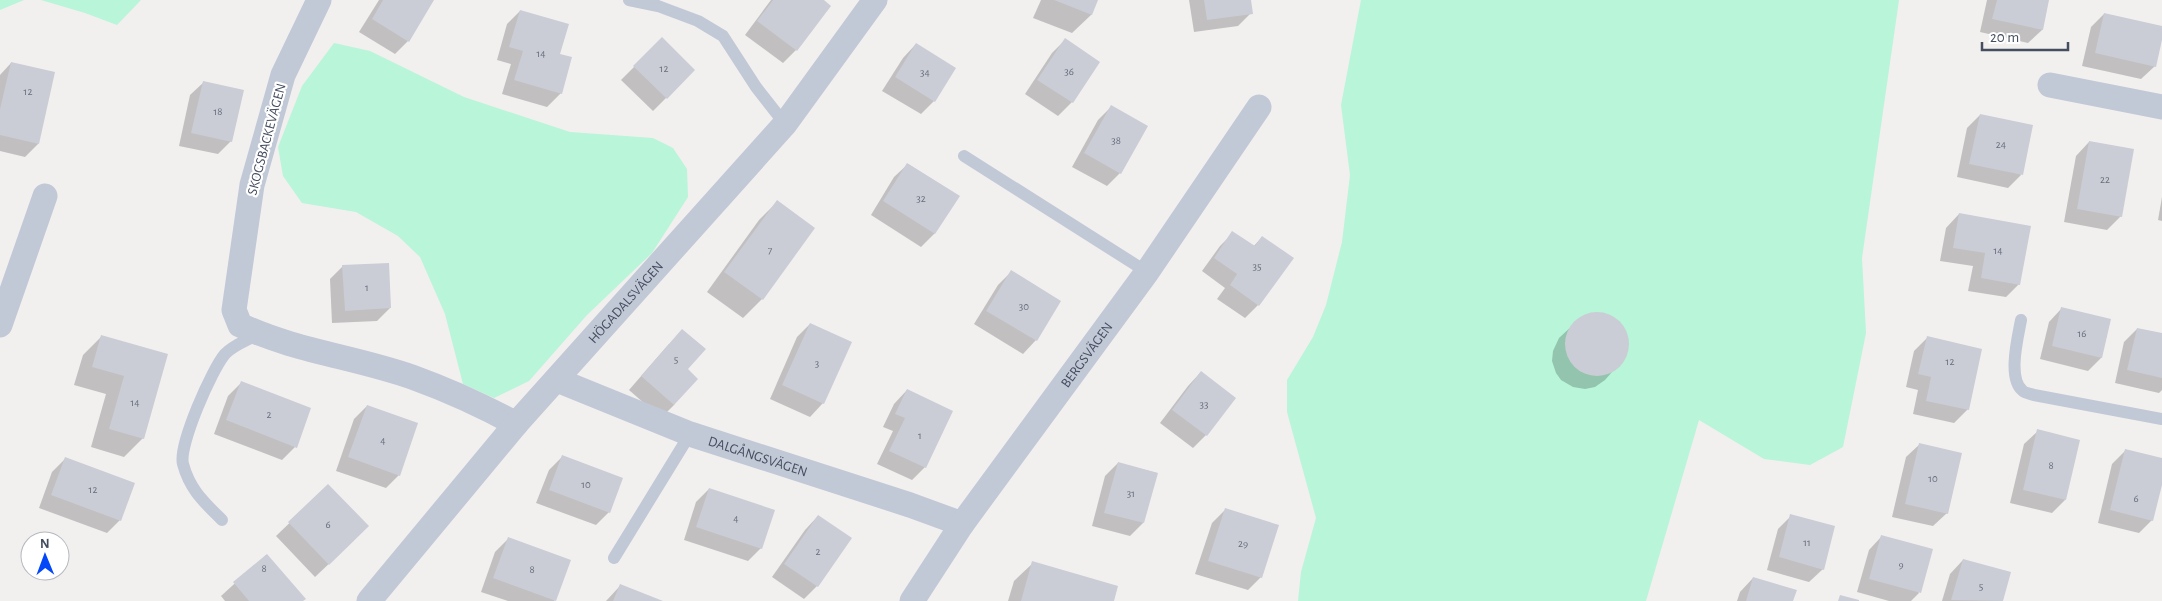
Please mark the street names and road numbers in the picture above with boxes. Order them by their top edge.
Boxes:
street label: SKOGSBACKEVÄGEN [243,81,289,197]
street label: HÖGADALSVÄGEN [586,259,666,346]
street label: BERGSVÄGEN [1059,320,1116,390]
street label: DALGÅNGSVÄGEN [706,434,809,479]

